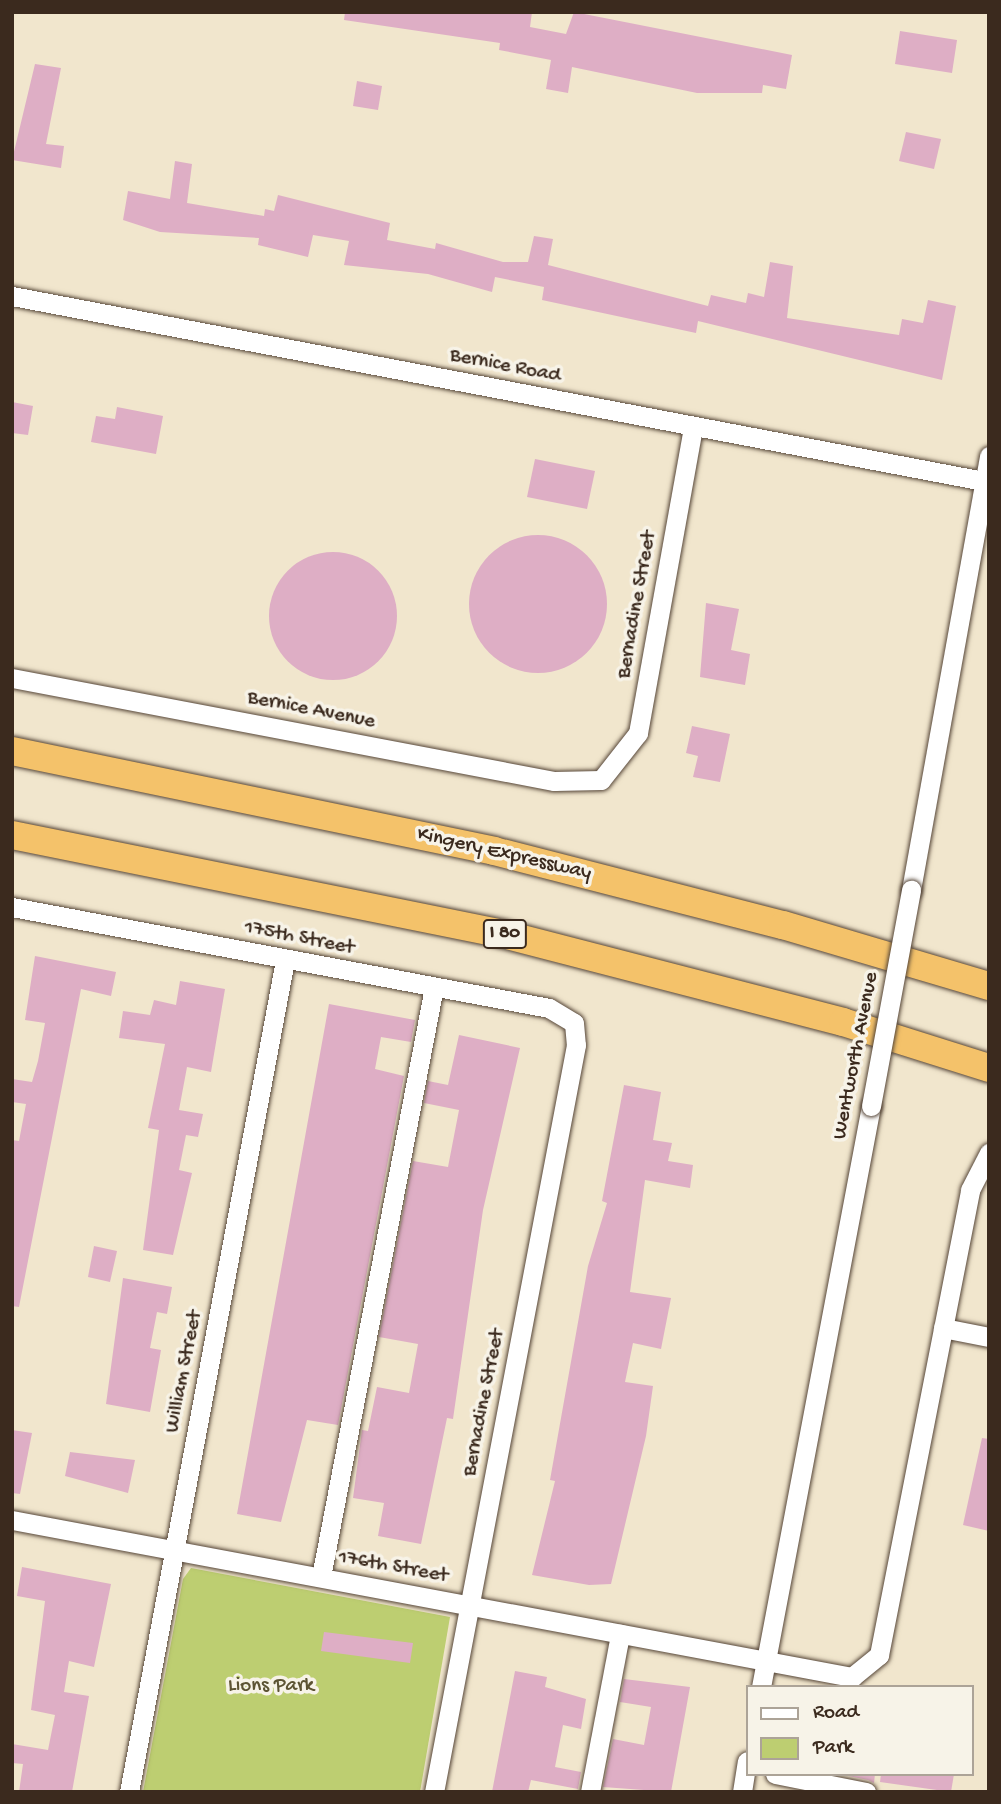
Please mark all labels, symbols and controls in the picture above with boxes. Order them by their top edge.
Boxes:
street label: Bernice Road [447,344,563,390]
street label: Bernadine Street [613,529,663,681]
street label: Bernice Avenue [245,686,377,736]
street label: Kingery Expressway [414,823,594,887]
street label: 175th Street [242,916,356,962]
road number: I 80 [482,918,528,950]
street label: Wentworth Avenue [828,970,886,1142]
street label: William Street [161,1309,209,1435]
street label: Bernadine Street [458,1327,512,1479]
street label: 176th Street [336,1546,450,1590]
park label: Lions Park [228,1674,314,1700]
legend [746,1685,973,1776]
text: Road [813,1701,859,1726]
text: Park [813,1736,853,1761]

